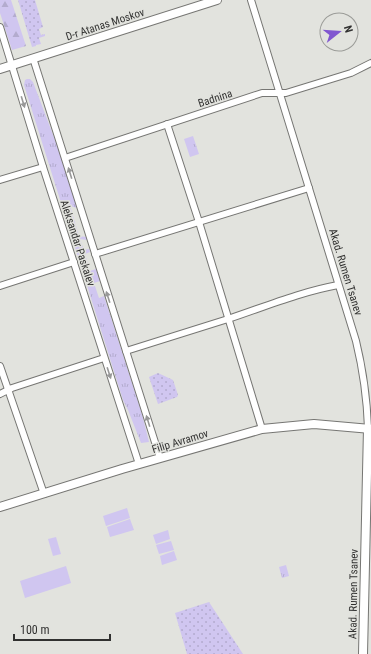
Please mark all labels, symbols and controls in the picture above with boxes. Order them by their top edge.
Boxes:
street label: D-r Atanas Moskov [64,6,146,43]
north arrow [319,12,359,52]
text: N [341,24,355,35]
street label: Badnina [196,87,234,110]
one-way arrow [20,97,26,109]
one-way arrow [67,167,73,179]
street label: Aleksandar Paskalev [57,198,98,288]
street label: Akad. Rumen Tsanev [326,227,365,317]
one-way arrow [105,291,111,303]
one-way arrow [106,367,112,379]
one-way arrow [145,414,151,426]
street label: Filip Avramov [150,427,210,456]
street label: Akad. Rumen Tsanev [346,549,361,639]
scale bar [14,616,110,642]
text: 100 m [20,623,50,637]

